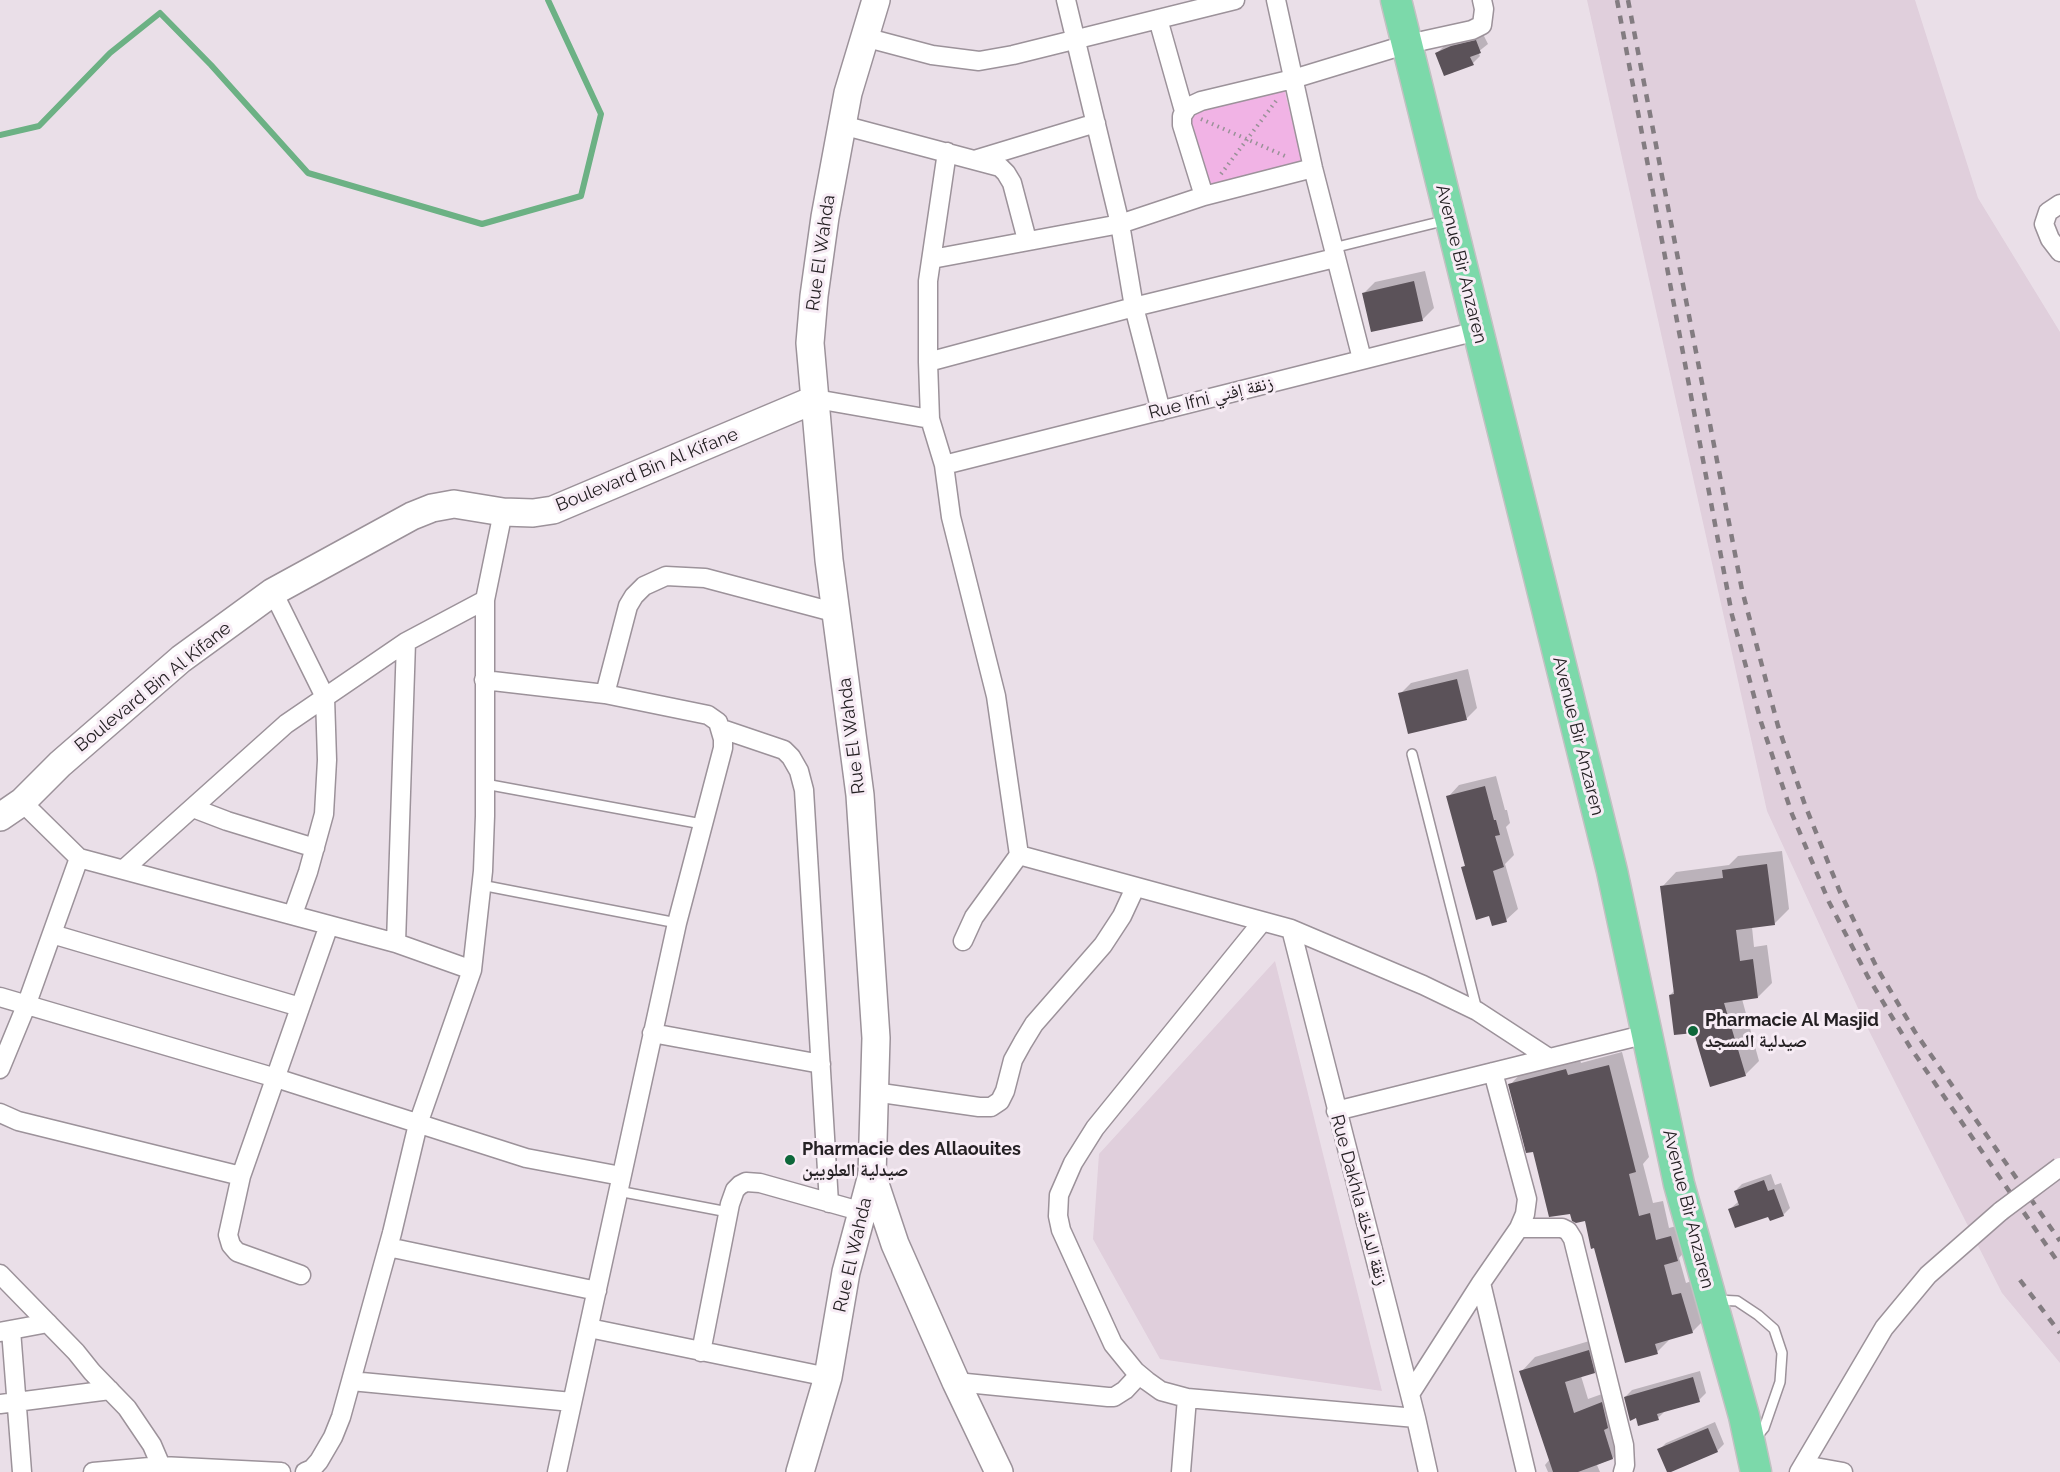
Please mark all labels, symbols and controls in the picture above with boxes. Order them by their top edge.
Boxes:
street label: Avenue Bir Anzaren [1431,182,1491,346]
street label: Rue El Wahda [802,194,840,312]
street label: Rue Ifni زنقة إفني [1146,372,1276,424]
street label: Boulevard Bin Al Kifane [553,424,741,516]
street label: Boulevard Bin Al Kifane [71,617,235,757]
street label: Avenue Bir Anzaren [1548,654,1608,818]
street label: Rue El Wahda [834,677,870,795]
place label: Pharmacie Al Masjid صيدلية المسجد [1705,1010,1879,1052]
marker: Pharmacie Al Masjid صيدلية المسجد [1686,1024,1700,1038]
street label: Rue Dakhla زنقة الداخلة [1326,1112,1392,1288]
street label: Avenue Bir Anzaren [1658,1127,1718,1291]
place label: Pharmacie des Allaouites صيدلية العلويين [802,1139,1021,1182]
marker: Pharmacie des Allaouites صيدلية العلويين [783,1153,797,1167]
street label: Rue El Wahda [829,1196,877,1314]

